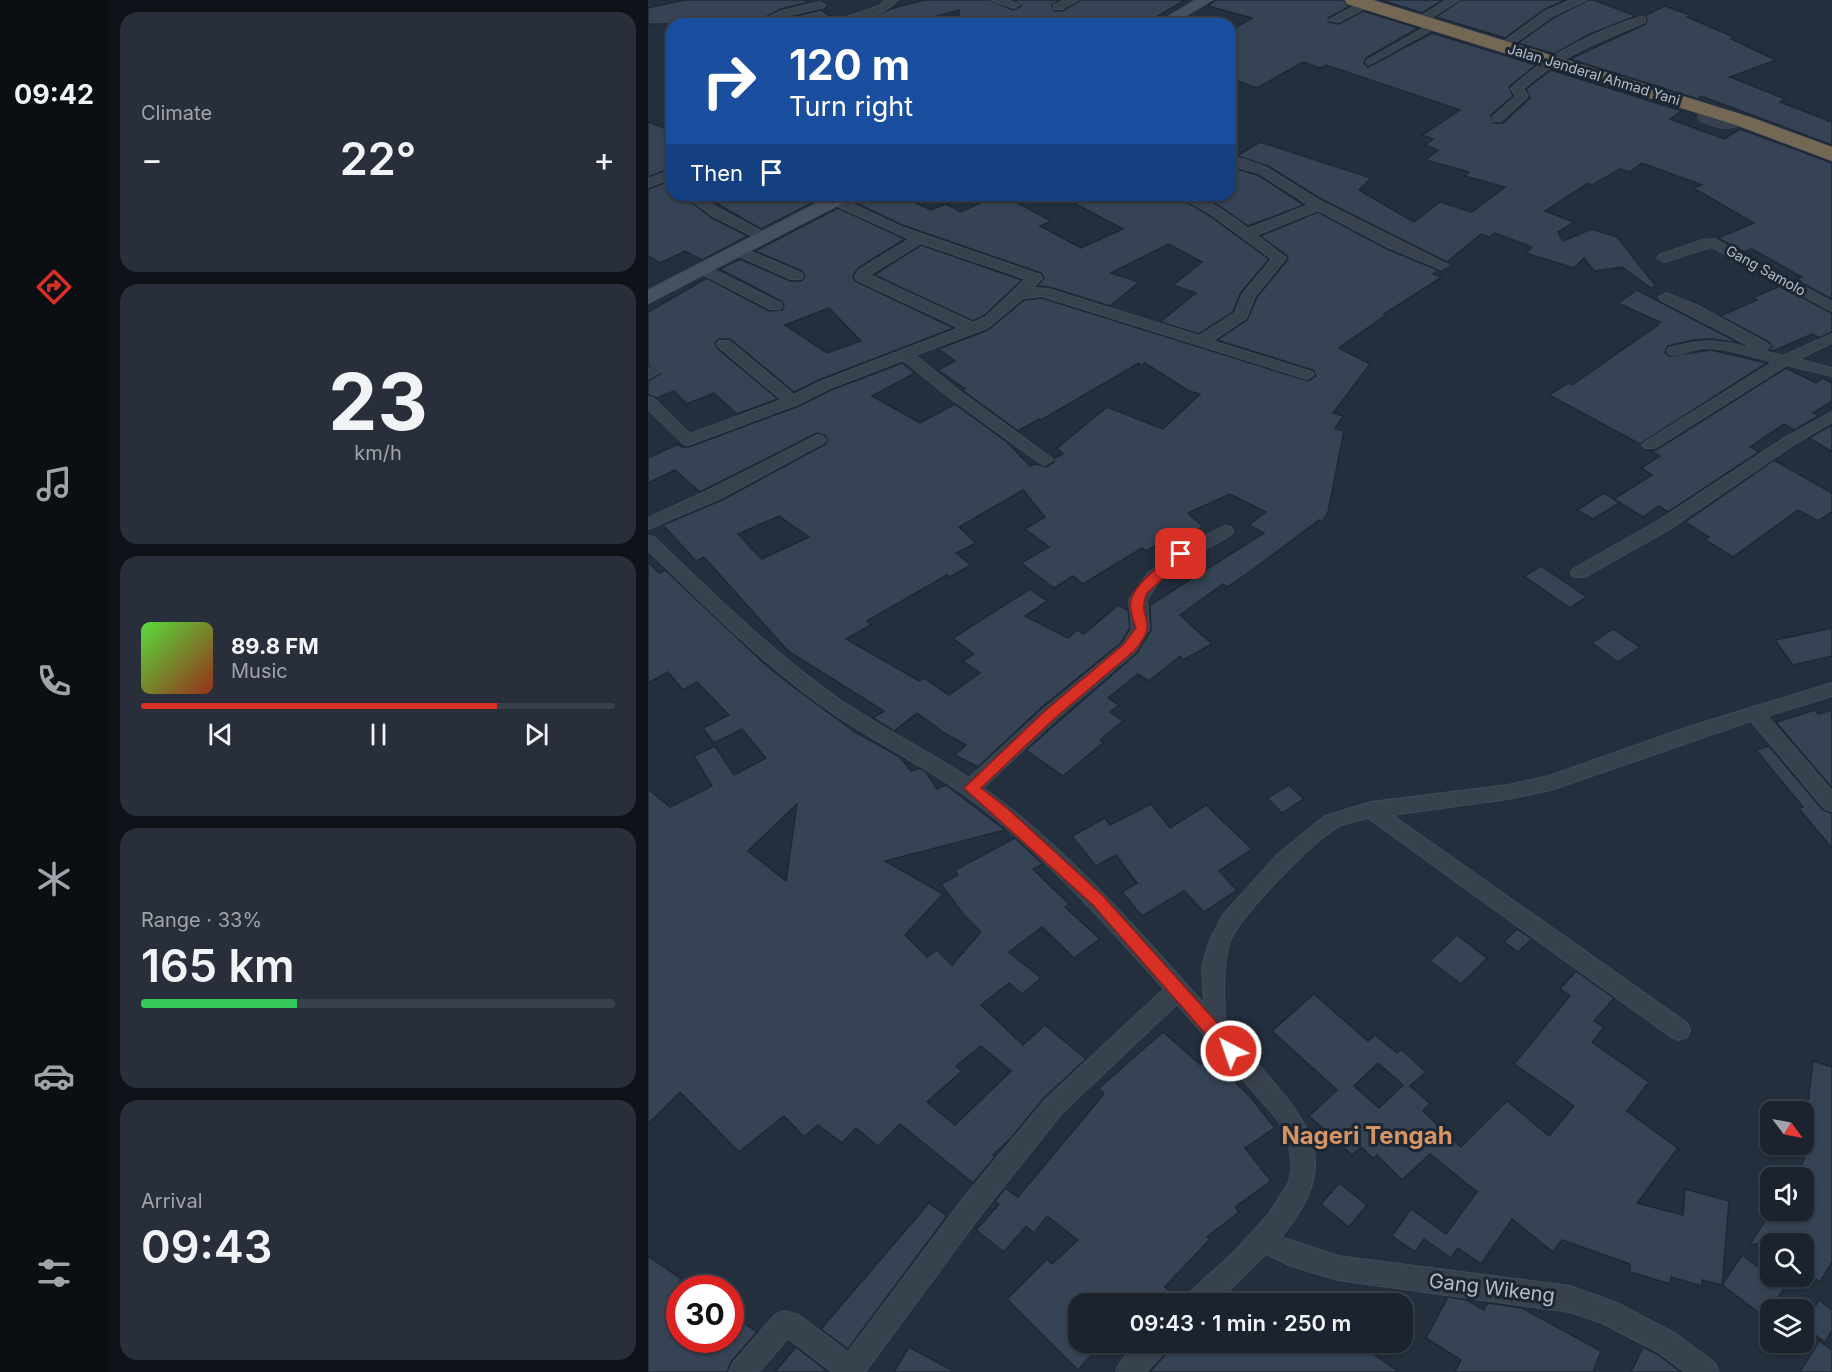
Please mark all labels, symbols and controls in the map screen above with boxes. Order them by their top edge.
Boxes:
text: 120 m [789,39,910,90]
street label: Jalan Jenderal Ahmad Yani [1506,40,1682,108]
icon: right [690,42,768,120]
text: 09:42 [14,78,94,111]
text: Turn right [789,90,913,123]
text: Climate [141,101,212,125]
text: 22° [340,131,416,186]
text: − [141,139,163,179]
text: + [593,139,615,179]
icon: arrive [755,156,788,189]
text: Then [690,160,743,186]
street label: Gang Samolo [1723,241,1809,299]
icon: directions [33,266,75,308]
text: 23 [328,354,428,449]
text: km/h [354,441,402,465]
icon: music [33,463,75,505]
pin [1155,528,1206,579]
icon: arrive [1164,537,1197,570]
text: 89.8 FM [231,633,319,659]
text: Music [231,659,288,683]
icon: phone [33,660,75,702]
icon: previous [204,718,237,751]
icon: pause [362,718,395,751]
icon: next [520,718,553,751]
icon: climate [33,858,75,900]
text: Range · 33% [141,908,262,932]
text: 165 km [141,938,295,993]
position arrow [1199,1019,1263,1083]
icon: car [33,1055,75,1097]
north arrow [1760,1101,1814,1155]
map controls [1760,1101,1814,1353]
district label: Nageri Tengah [1281,1121,1453,1150]
button: sound [1760,1167,1814,1221]
text: Arrival [141,1189,203,1213]
text: 09:43 [141,1219,272,1274]
button: search [1760,1233,1814,1287]
icon: filters [33,1252,75,1294]
street label: Gang Wikeng [1428,1268,1556,1308]
speed limit sign: 30 [666,1275,744,1353]
button: layers [1760,1299,1814,1353]
text: 09:43 · 1 min · 250 m [1130,1310,1351,1336]

